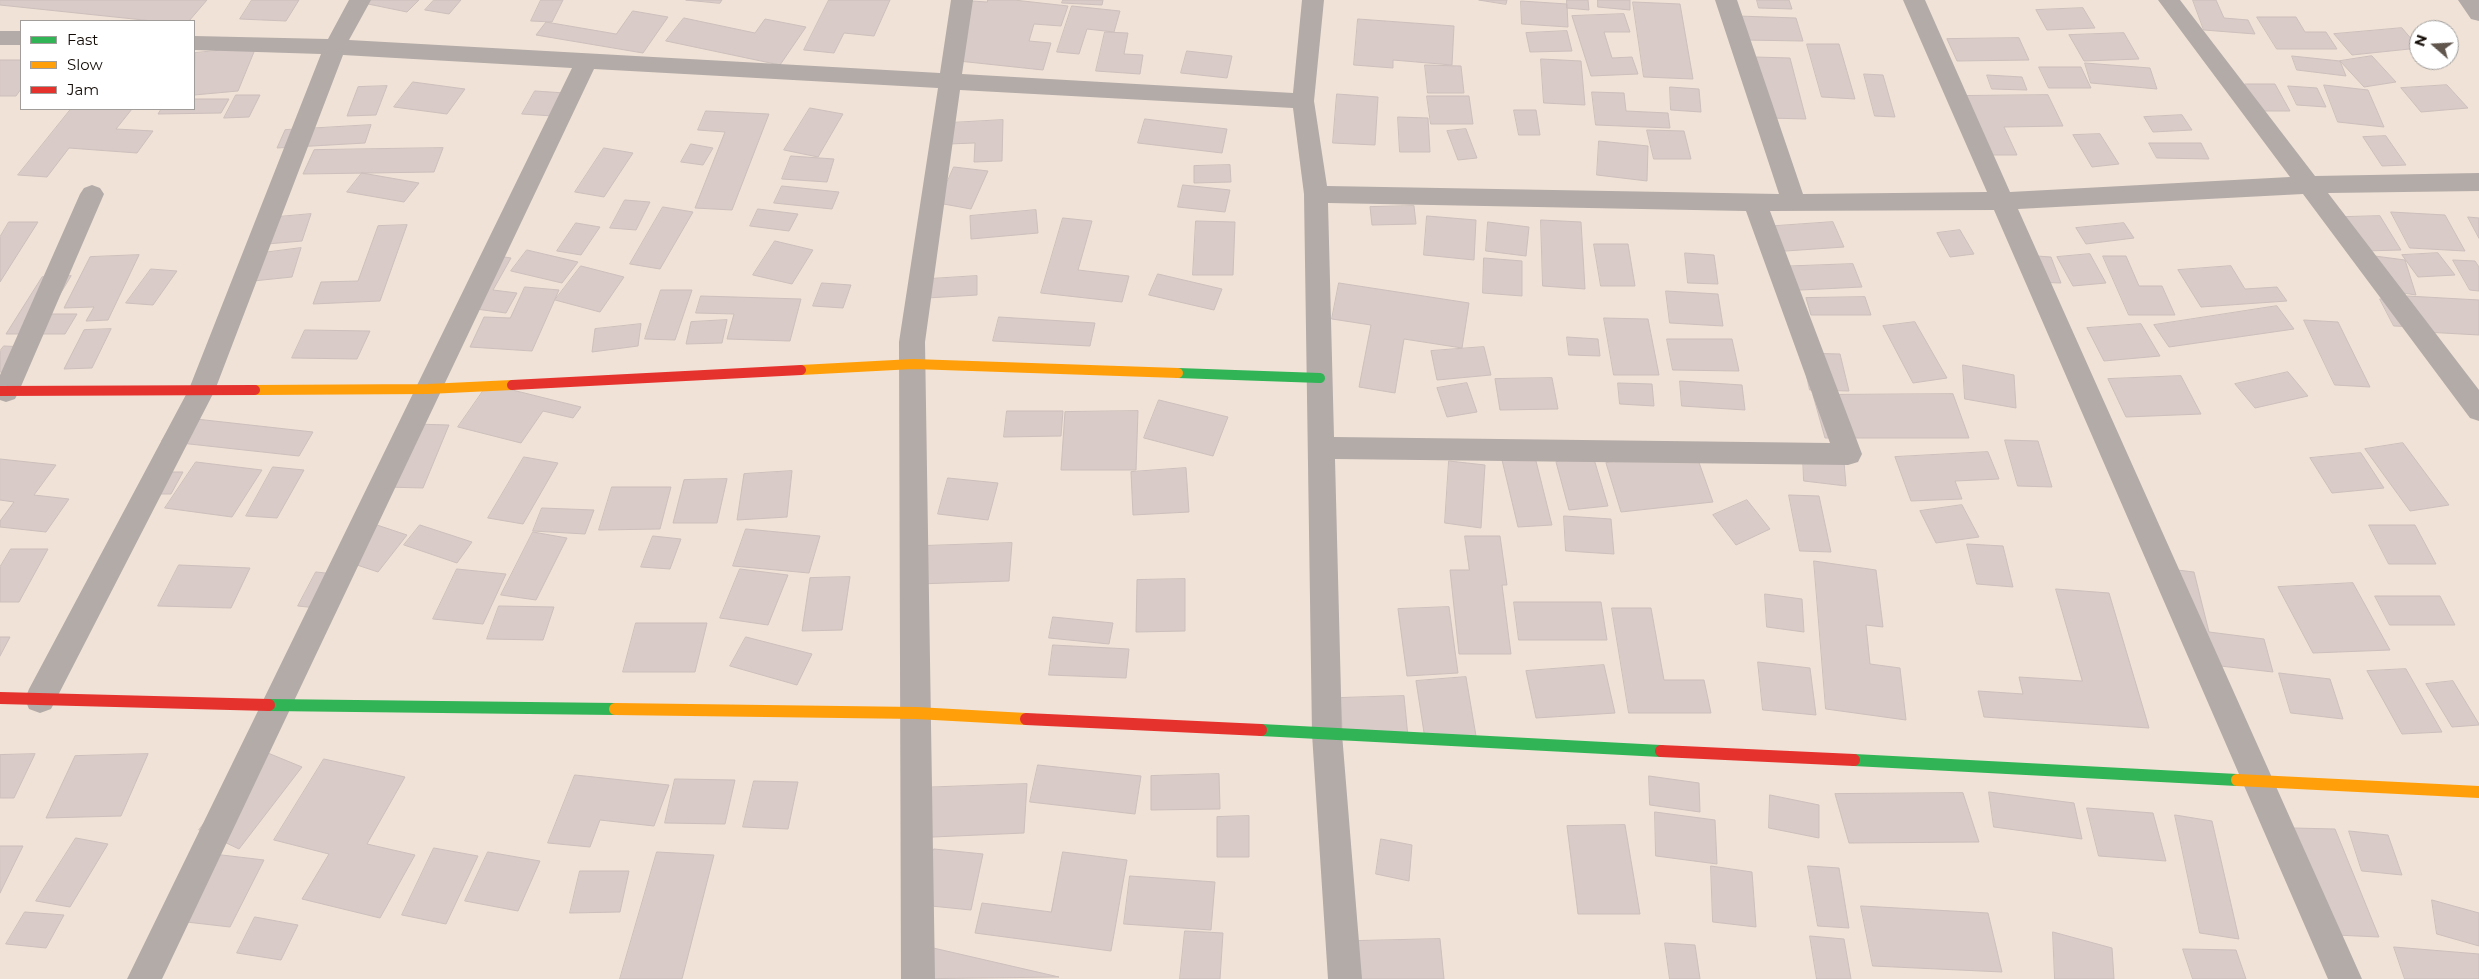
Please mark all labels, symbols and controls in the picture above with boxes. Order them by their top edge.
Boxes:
legend [20,20,195,110]
north arrow [2409,20,2459,70]
text: Fast [67,30,98,49]
text: N [2410,32,2431,49]
text: Slow [67,55,103,74]
text: Jam [67,80,99,99]

